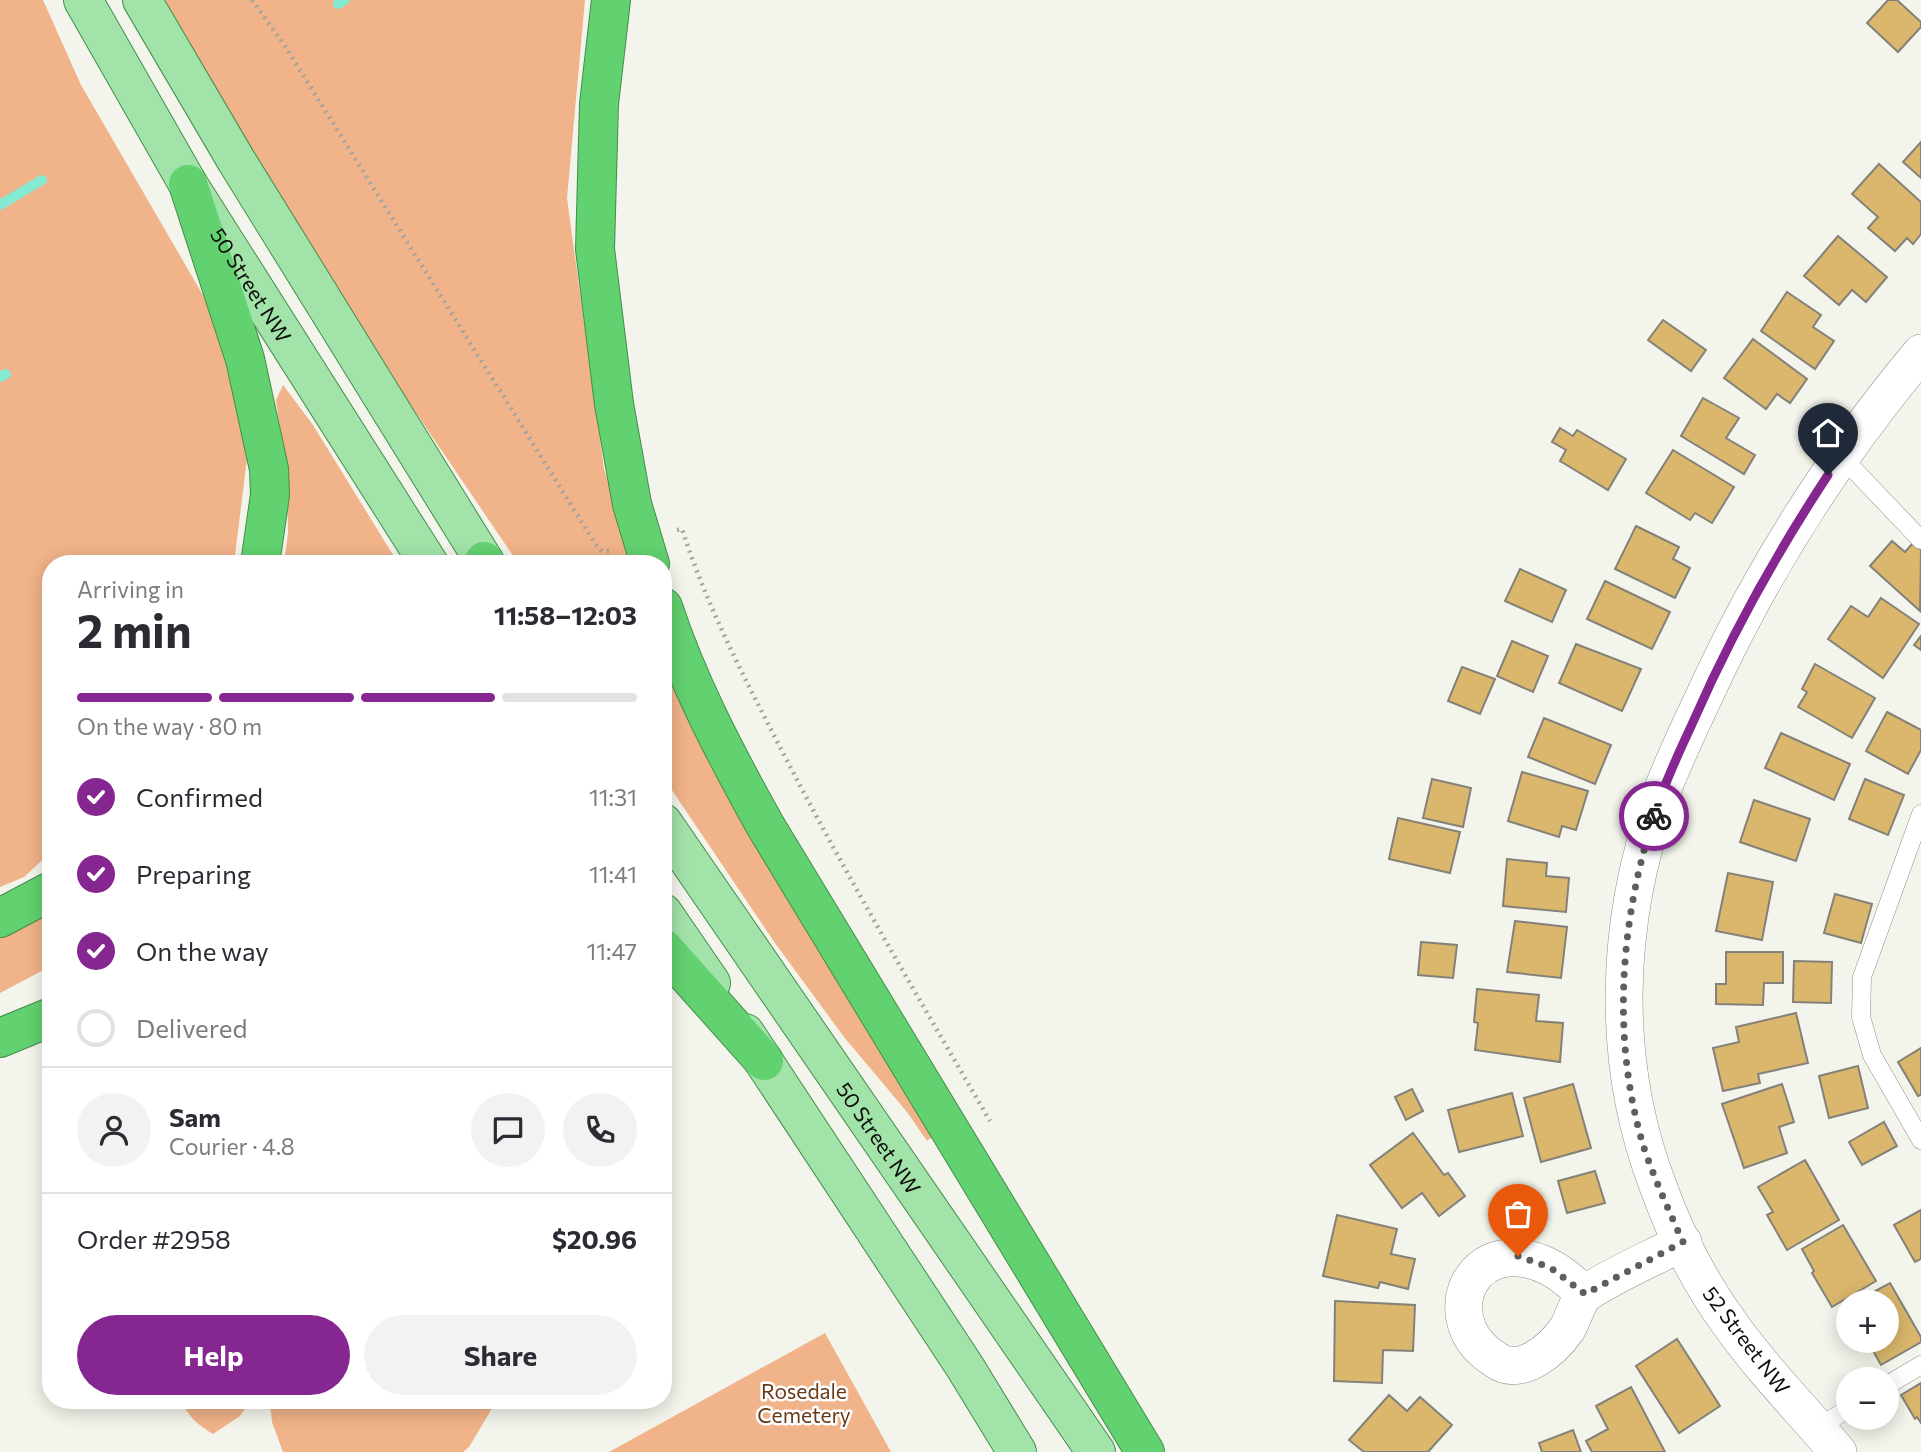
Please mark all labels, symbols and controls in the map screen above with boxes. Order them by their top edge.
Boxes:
street label: 50 Street NW [206,223,297,346]
pin [1798,403,1858,475]
icon: home [1809,414,1847,452]
text: Arriving in [77,575,184,603]
text: 11:58–12:03 [494,599,637,630]
text: 2 min [77,601,192,657]
text: On the way · 80 m [77,712,262,740]
icon: check [77,778,115,816]
text: Confirmed [136,781,263,812]
courier [1619,781,1689,851]
text: 11:31 [589,783,637,811]
icon: bike [1635,797,1673,835]
icon: check [77,855,115,893]
text: Preparing [136,858,251,889]
text: 11:41 [589,860,637,888]
icon: check [77,932,115,970]
text: On the way [136,935,269,966]
text: 11:47 [586,937,637,965]
text: Delivered [136,1012,247,1043]
street label: 50 Street NW [832,1077,927,1198]
button: person [77,1093,151,1167]
button: chat [471,1093,545,1167]
button: phone [563,1093,637,1167]
text: Sam [169,1101,221,1132]
text: Courier · 4.8 [169,1132,295,1160]
pin [1488,1184,1548,1256]
icon: bag [1499,1195,1537,1233]
text: Order #2958 [77,1223,231,1254]
text: $20.96 [552,1223,637,1254]
street label: 52 Street NW [1698,1281,1796,1399]
map controls [1836,1290,1899,1430]
button: + [1836,1290,1899,1353]
button: Help [77,1315,350,1395]
button: Share [364,1315,637,1395]
button: − [1836,1367,1899,1430]
park label: Rosedale Cemetery [757,1378,851,1427]

